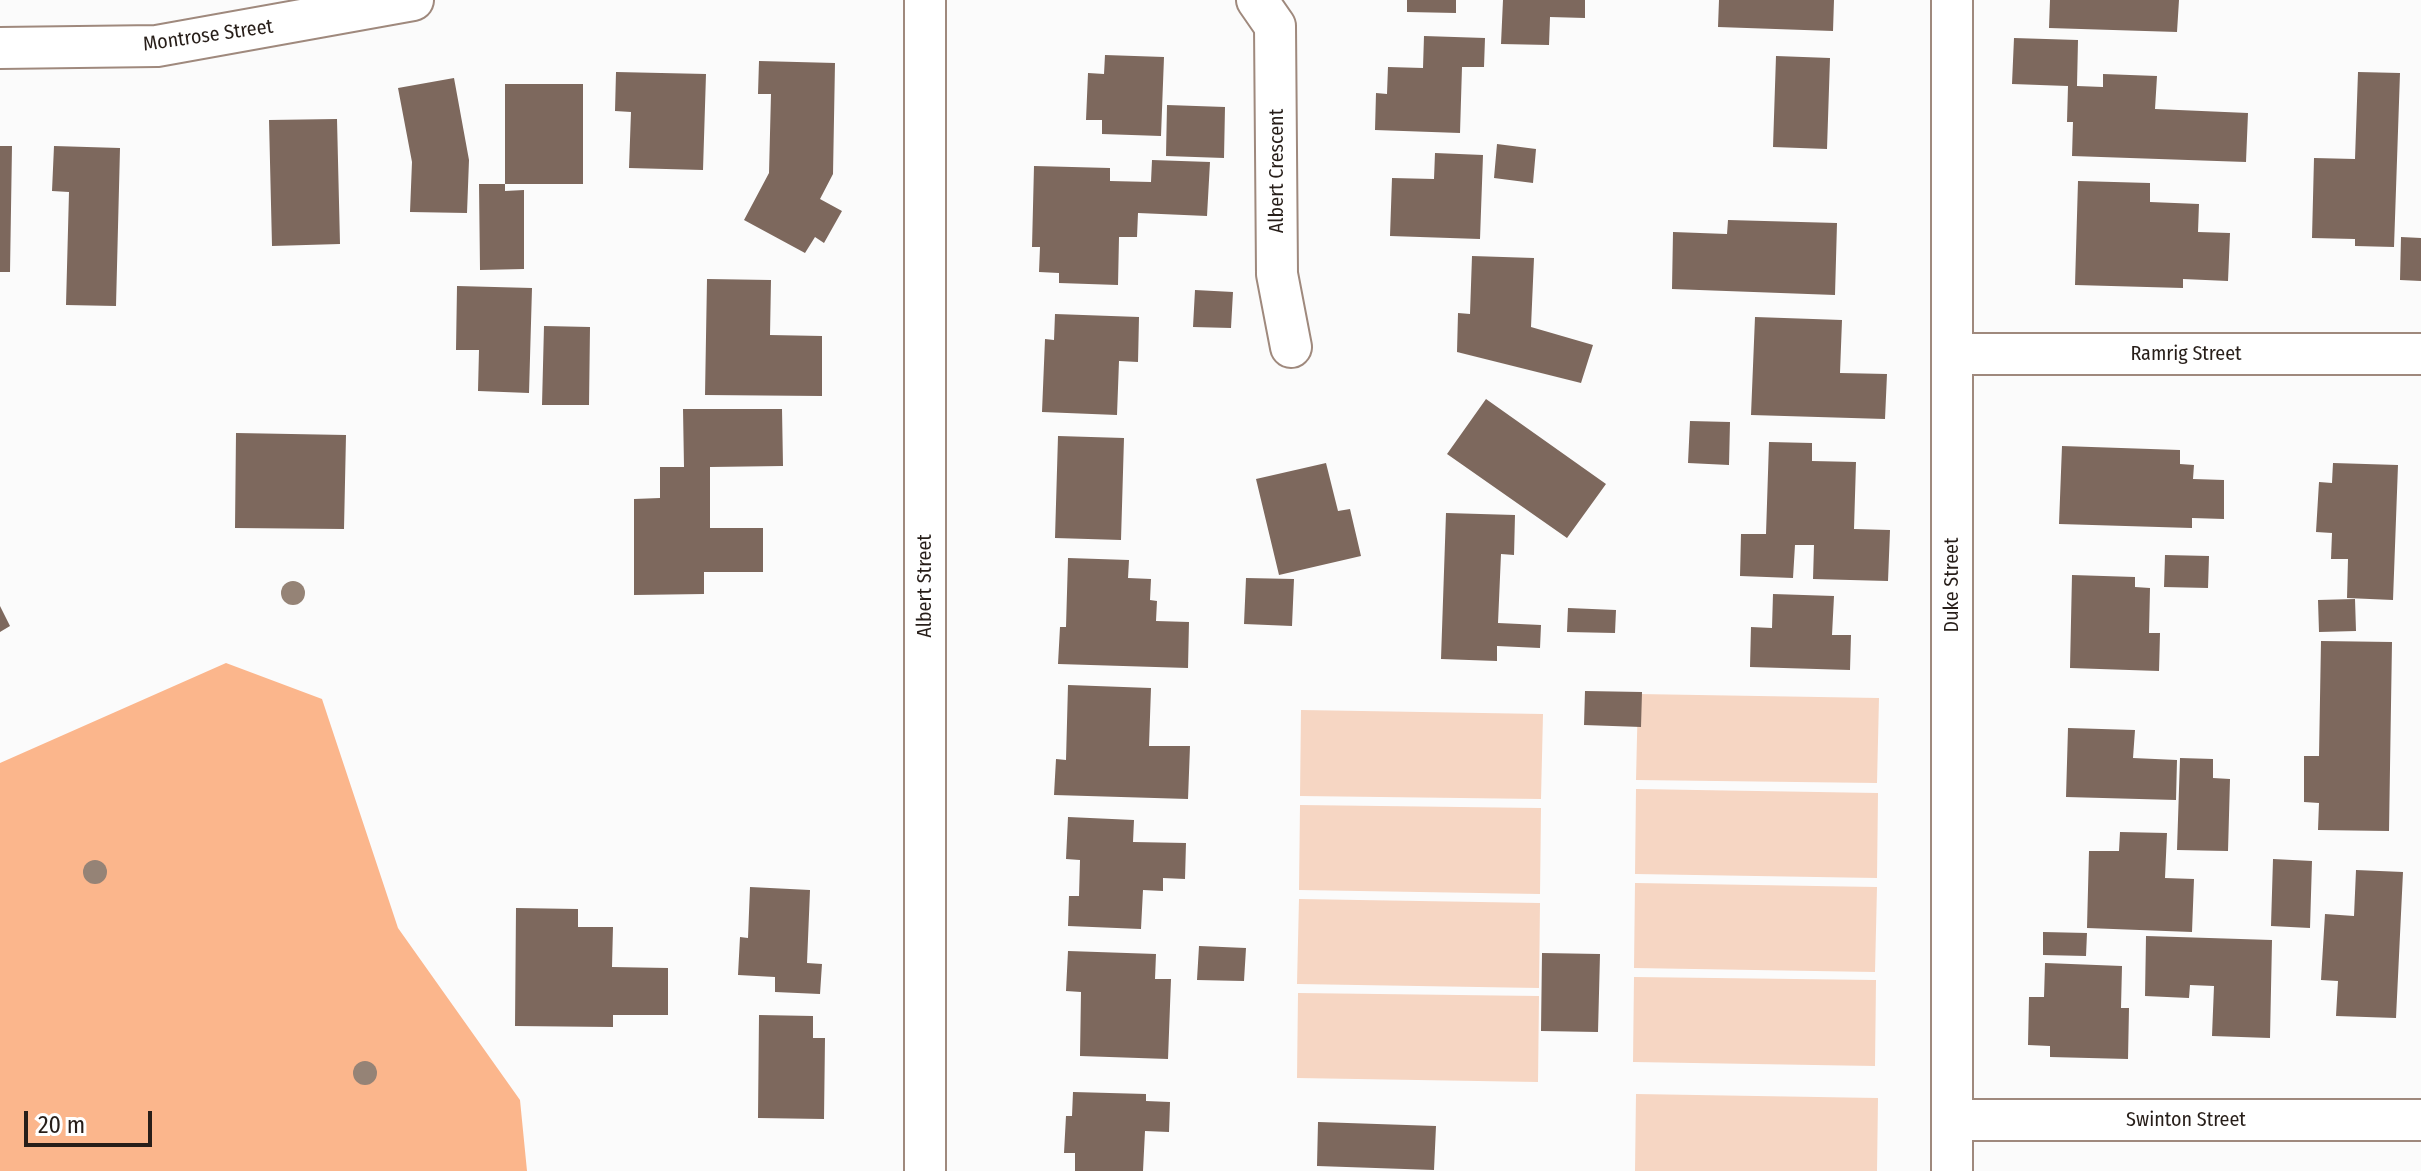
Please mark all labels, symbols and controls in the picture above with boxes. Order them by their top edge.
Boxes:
street label: Montrose Street [141,15,275,57]
street label: Albert Crescent [1265,109,1289,233]
street label: Ramrig Street [2130,342,2242,366]
street label: Albert Street [913,534,937,638]
street label: Duke Street [1940,538,1964,632]
scale bar [28,1095,156,1145]
street label: Swinton Street [2126,1108,2246,1132]
text: 20 m [38,1111,85,1139]

